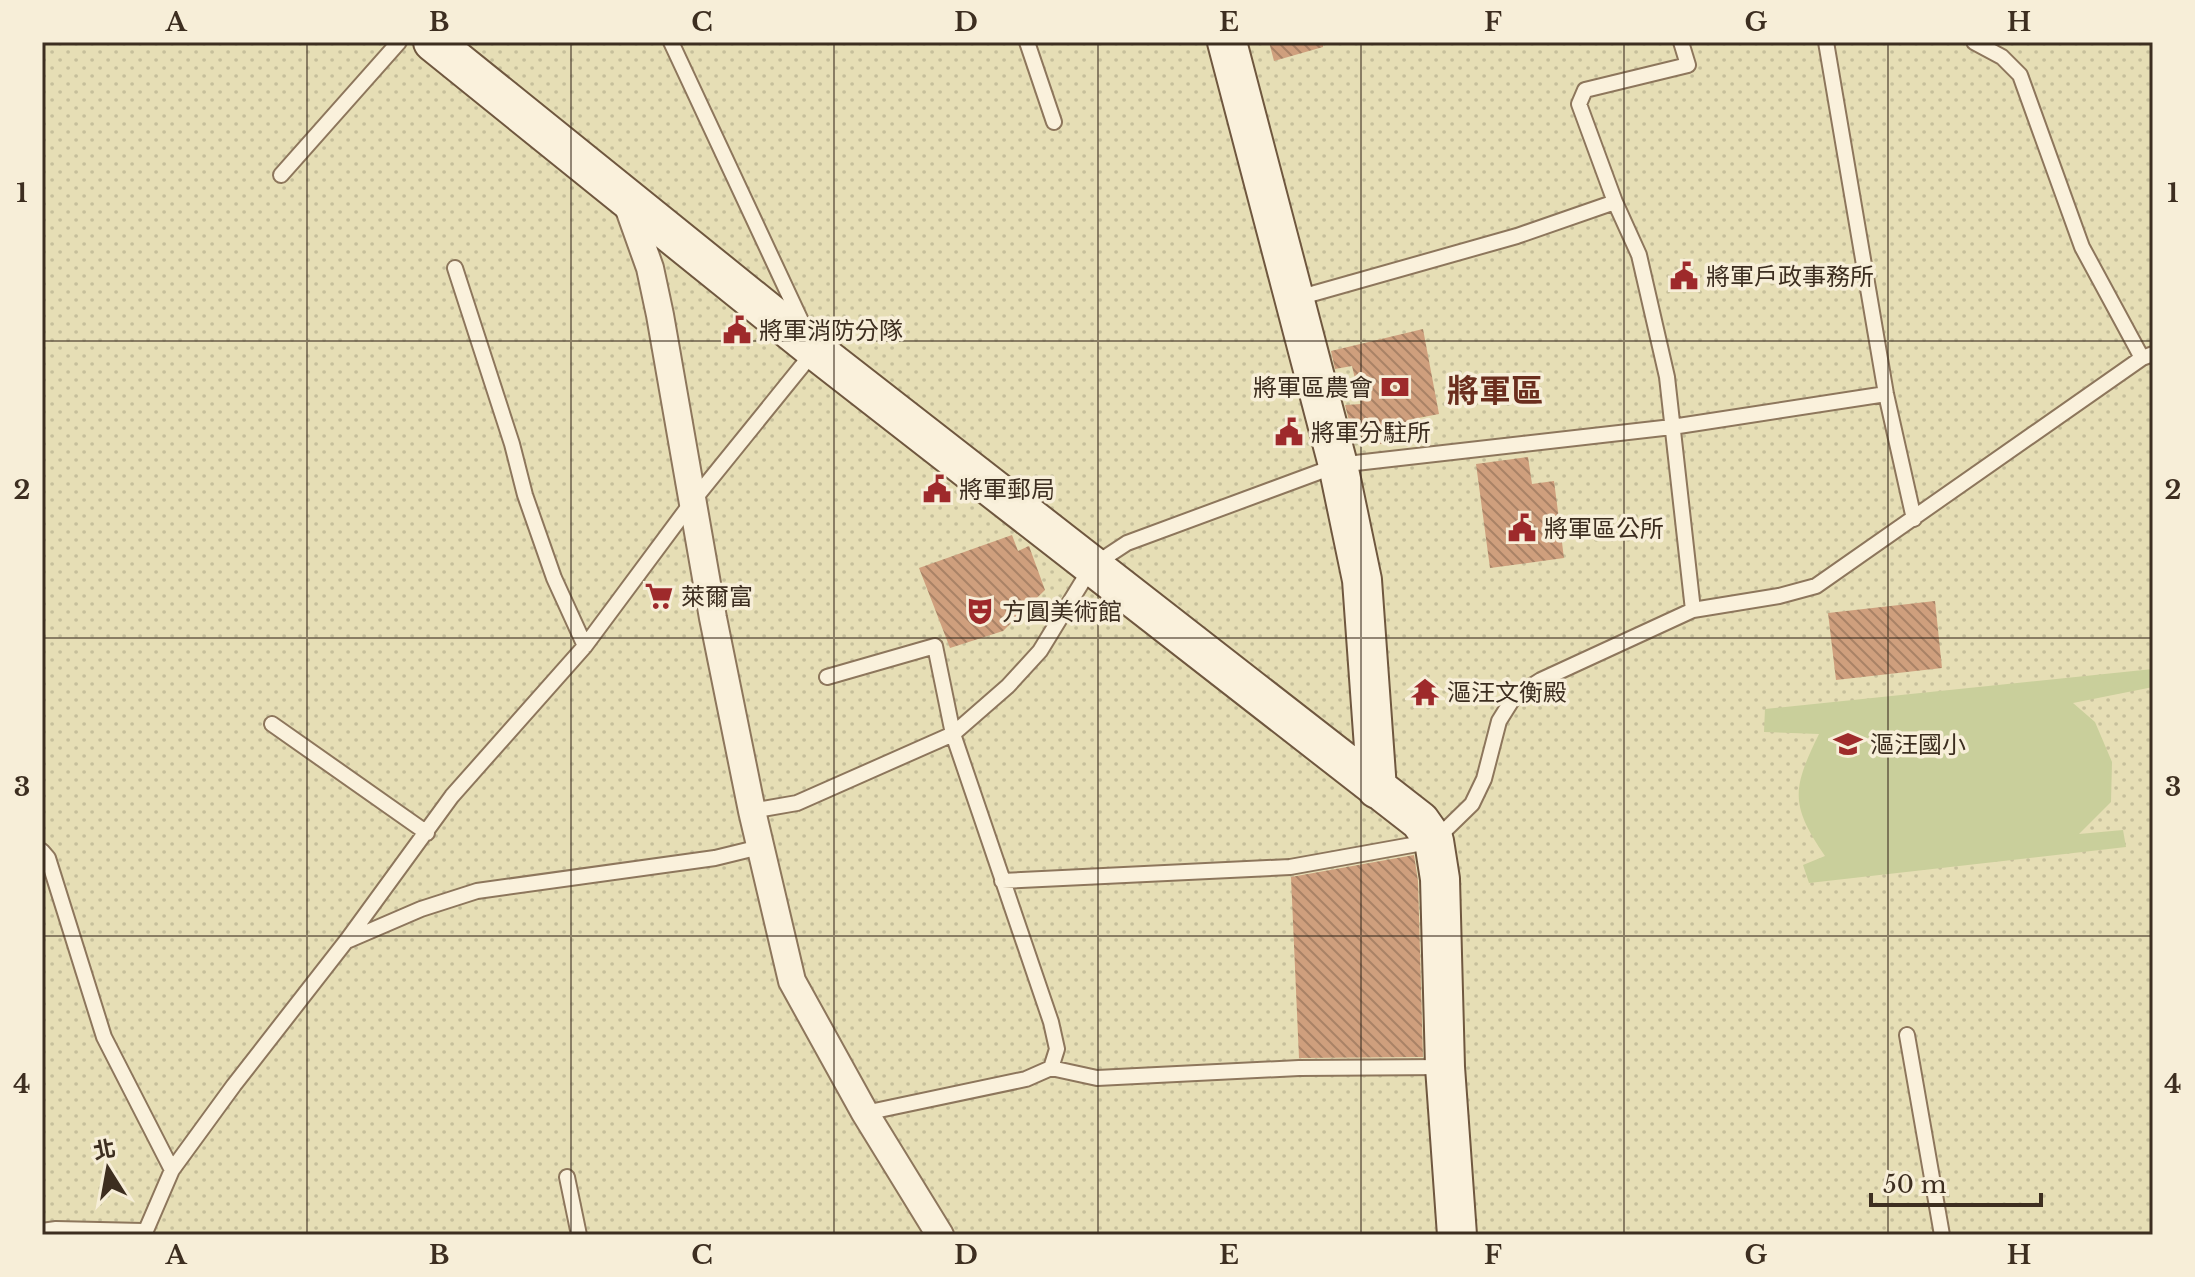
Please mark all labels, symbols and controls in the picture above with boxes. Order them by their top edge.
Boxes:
text: A [164,6,187,38]
text: B [429,6,449,38]
text: C [691,6,713,38]
text: D [954,6,978,38]
text: E [1219,6,1239,38]
text: F [1484,6,1502,38]
text: G [1745,6,1768,38]
text: H [2007,6,2031,38]
text: 1 [16,177,28,209]
text: 1 [2167,177,2179,209]
public building icon: 將軍戶政事務所 [1669,261,1699,291]
place label: 將軍戶政事務所 [1706,262,1874,291]
public building icon: 將軍消防分隊 [722,315,752,345]
place label: 將軍消防分隊 [759,316,903,345]
district label: 將軍區 [1447,371,1543,411]
bank icon: 將軍區農會 [1380,372,1410,402]
place label: 將軍區農會 [1253,373,1373,402]
public building icon: 將軍分駐所 [1274,417,1304,447]
place label: 將軍分駐所 [1311,418,1431,447]
text: 2 [14,474,30,506]
public building icon: 將軍郵局 [922,474,952,504]
text: 2 [2165,474,2181,506]
place label: 將軍郵局 [959,475,1055,504]
public building icon: 將軍區公所 [1507,513,1537,543]
place label: 將軍區公所 [1544,514,1664,543]
supermarket icon: 萊爾富 [644,581,674,611]
place label: 萊爾富 [681,582,753,611]
theatre icon: 方圓美術館 [965,596,995,626]
place label: 方圓美術館 [1002,597,1122,626]
temple icon: 漚汪文衡殿 [1410,677,1440,707]
place label: 漚汪文衡殿 [1447,678,1567,707]
school or university icon: 漚汪國小 [1833,729,1863,759]
place label: 漚汪國小 [1870,730,1966,759]
text: 3 [14,771,30,803]
text: 3 [2165,771,2181,803]
text: 4 [13,1068,31,1100]
text: 4 [2164,1068,2182,1100]
north arrow [68,1129,148,1209]
text: 北 [91,1135,118,1165]
scale bar [1871,1157,2041,1207]
text: 50 m [1883,1170,1947,1199]
text: A [164,1239,187,1271]
text: B [429,1239,449,1271]
text: C [691,1239,713,1271]
text: D [954,1239,978,1271]
text: E [1219,1239,1239,1271]
text: F [1484,1239,1502,1271]
text: G [1745,1239,1768,1271]
text: H [2007,1239,2031,1271]

